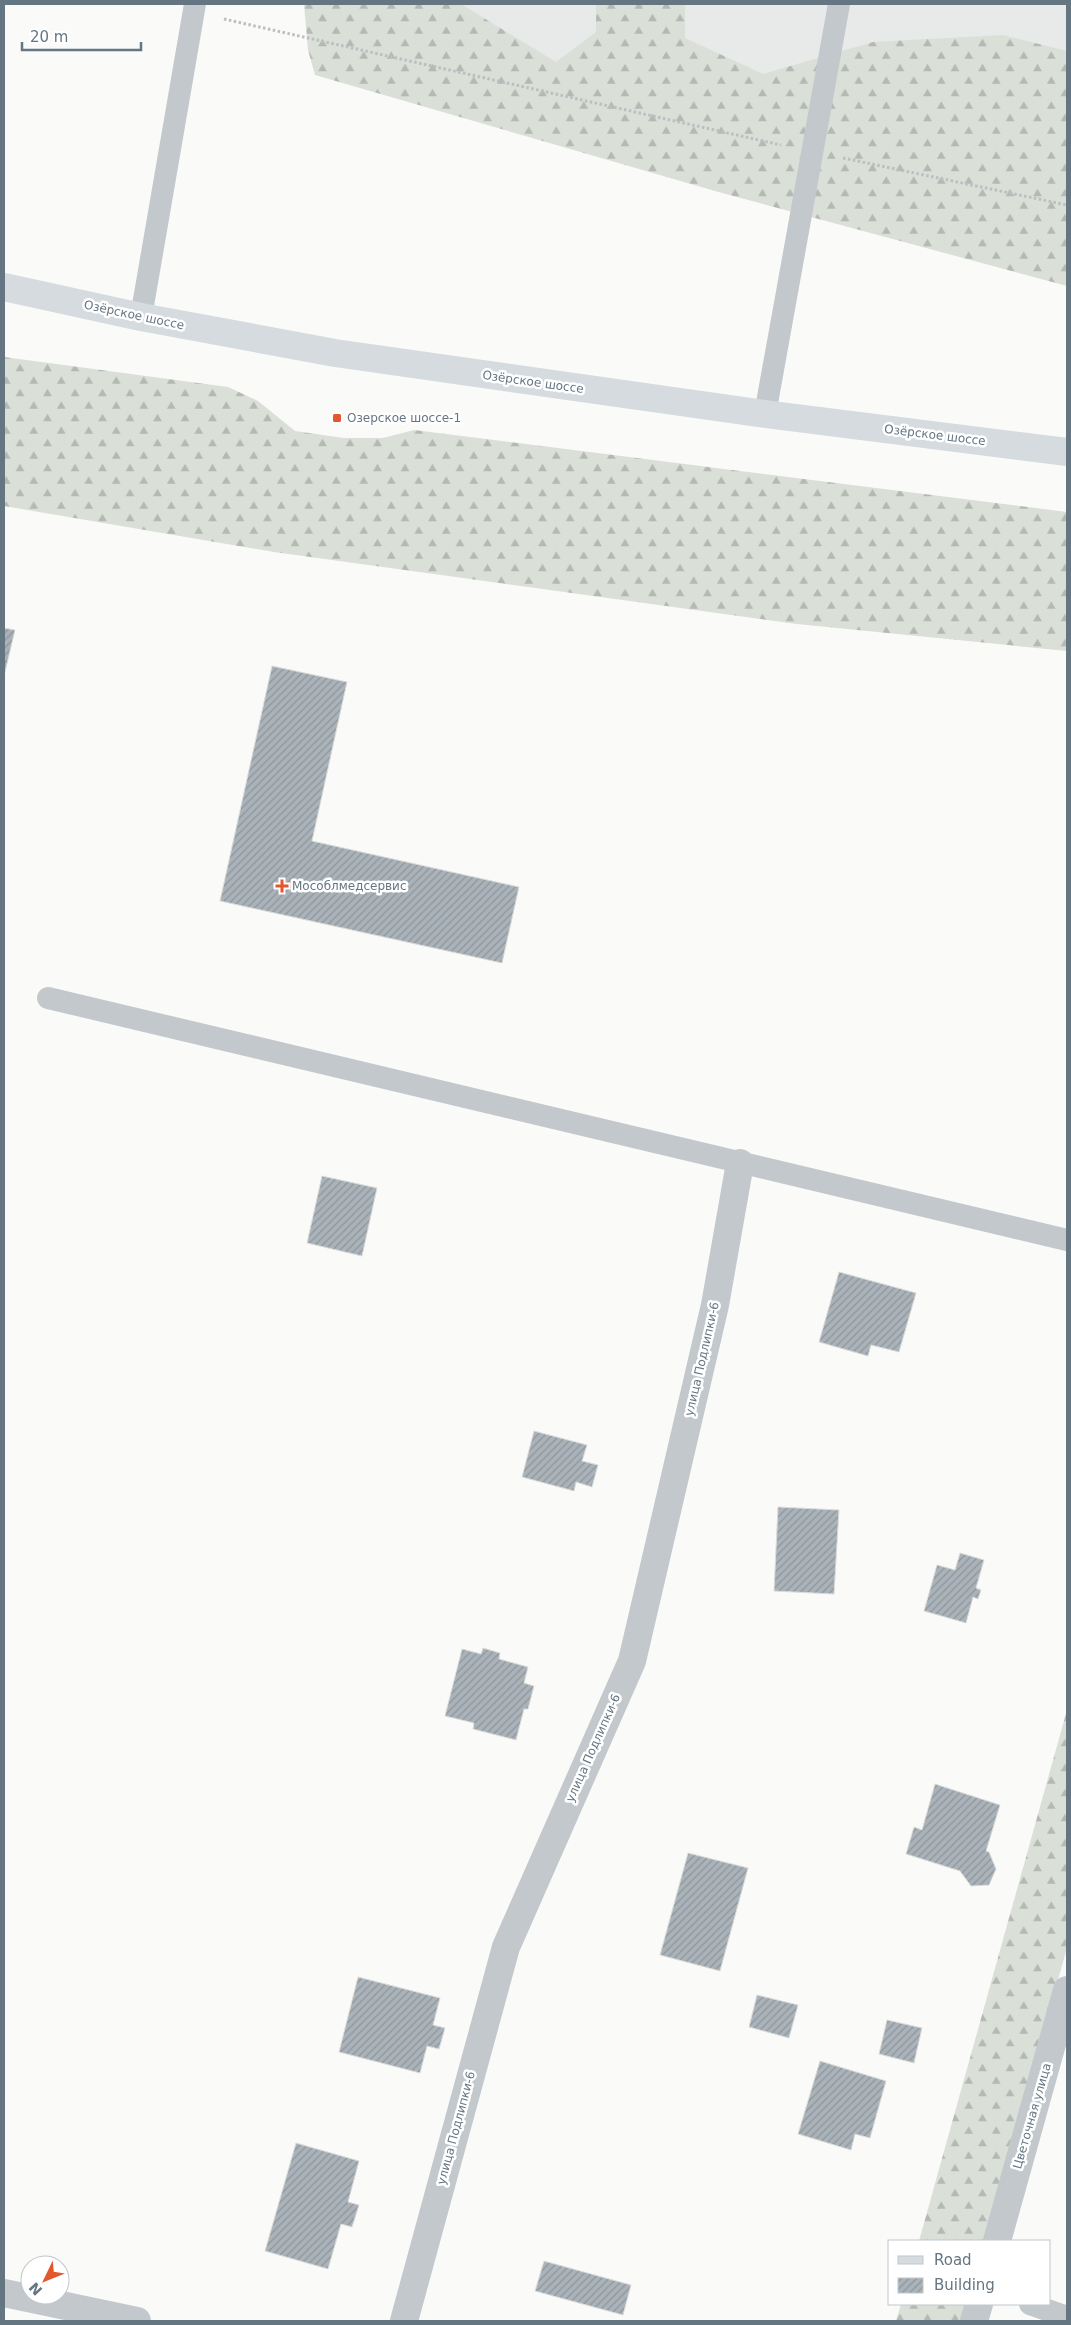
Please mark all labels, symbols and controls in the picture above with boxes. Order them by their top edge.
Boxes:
scale bar [22,20,141,52]
text: 20 m [30,28,68,46]
street label: Озёрское шоссе [83,298,185,332]
street label: Озёрское шоссе [481,368,585,396]
place label: Озерское шоссе-1 [347,411,461,425]
marker: Озерское шоссе-1 [331,412,343,424]
street label: Озёрское шоссе [883,422,987,448]
place label: Мособлмедсервис [292,879,407,893]
marker: Мособлмедсервис [276,880,288,892]
street label: улица Подлипки-6 [682,1300,722,1418]
street label: улица Подлипки-6 [563,1692,623,1804]
street label: Цветочная улица [1010,2061,1054,2171]
street label: улица Подлипки-6 [434,2070,478,2186]
legend [888,2240,1051,2305]
text: Road [934,2251,972,2269]
north arrow [20,2255,70,2305]
text: Building [934,2276,995,2294]
text: N [26,2279,45,2299]

